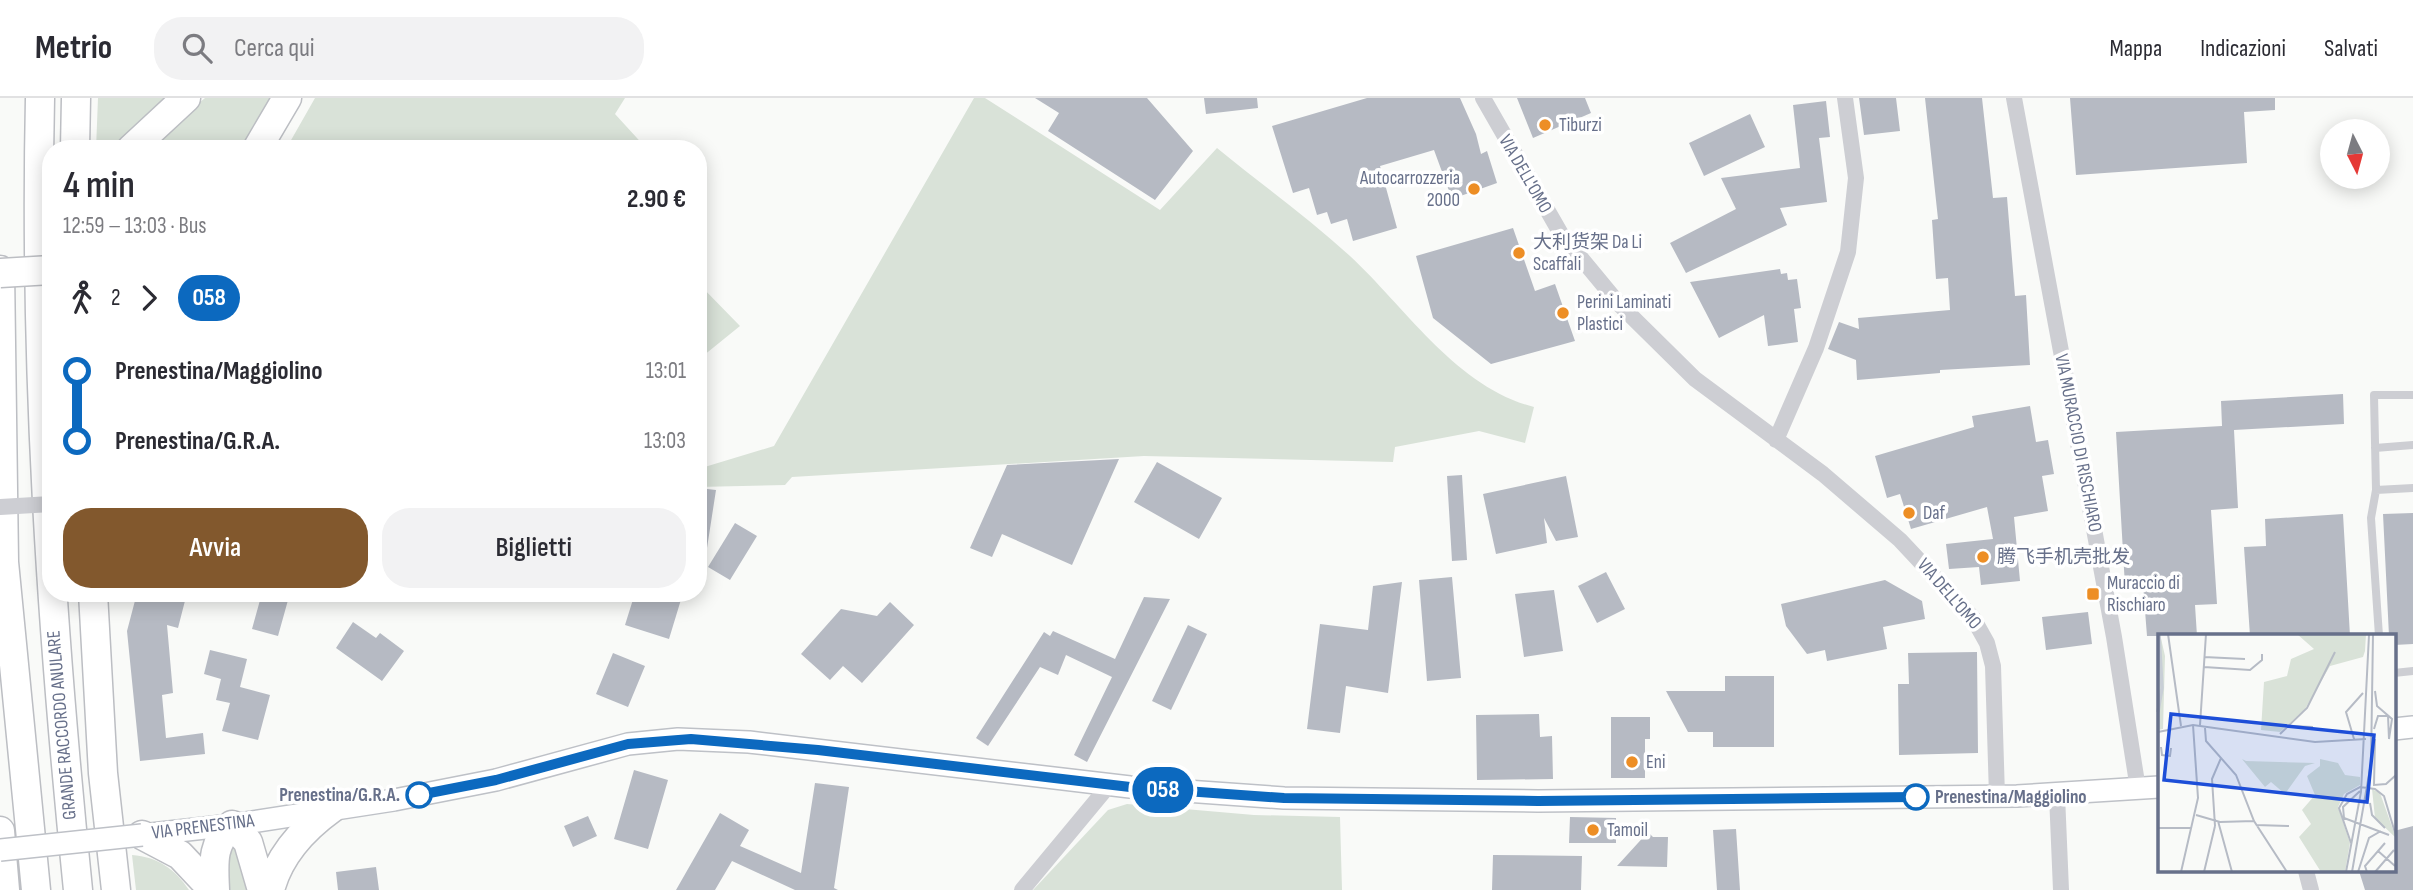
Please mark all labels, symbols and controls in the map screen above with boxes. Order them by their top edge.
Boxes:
search box [154,17,644,80]
text: Metrio [35,28,112,68]
icon: search [178,29,216,67]
text: Cerca qui [234,33,315,64]
text: Mappa [2110,34,2162,63]
text: Indicazioni [2200,34,2286,63]
text: Salvati [2324,34,2378,63]
place label: Tiburzi [1559,114,1602,137]
marker: Tiburzi [1537,117,1553,133]
north arrow [2320,119,2390,189]
map controls [2320,119,2390,189]
street label: VIA DELL'OMO [1493,131,1557,217]
text: 4 min [63,163,135,208]
place label: Autocarrozzeria 2000 [1359,167,1460,212]
marker: Autocarrozzeria 2000 [1466,181,1482,197]
text: 2.90 € [627,184,686,215]
text: 12:59 – 13:03 · Bus [63,212,207,240]
place label: 大利货架 Da Li Scaffali [1533,231,1642,276]
marker: 大利货架 Da Li Scaffali [1511,245,1527,261]
icon: walk [63,279,101,317]
icon: forward [130,279,168,317]
text: 058 [192,283,226,312]
text: 2 [111,284,120,312]
place label: Perini Laminati Plastici [1577,291,1671,336]
marker: Perini Laminati Plastici [1555,305,1571,321]
street label: VIA MURACCIO DI RISCHIARO [2049,352,2107,534]
text: Prenestina/Maggiolino [115,356,323,387]
text: 13:01 [646,357,686,385]
text: Prenestina/G.R.A. [115,426,280,457]
text: 13:03 [644,427,686,455]
place label: Daf [1923,502,1946,525]
marker: Daf [1901,505,1917,521]
button: Avvia [63,508,368,588]
button: Biglietti [382,508,686,588]
place label: 腾飞手机壳批发 [1997,546,2130,569]
marker: 腾飞手机壳批发 [1975,549,1991,565]
street label: VIA DELL'OMO [1912,554,1986,634]
place label: Muraccio di Rischiaro [2107,572,2180,617]
marker: Muraccio di Rischiaro [2085,586,2101,602]
street label: GRANDE RACCORDO ANULARE [42,629,82,821]
inset map [2158,634,2396,872]
place label: Eni [1646,751,1666,774]
marker: Eni [1624,754,1640,770]
line badge: 058 [1123,767,1203,813]
text: 058 [1146,775,1180,804]
marker: Prenestina/G.R.A. [406,782,432,808]
place label: Prenestina/G.R.A. [279,784,400,807]
marker: Prenestina/Maggiolino [1903,784,1929,810]
place label: Prenestina/Maggiolino [1935,786,2087,809]
street label: VIA PRENESTINA [150,809,256,845]
place label: Tamoil [1607,819,1648,842]
marker: Tamoil [1585,822,1601,838]

